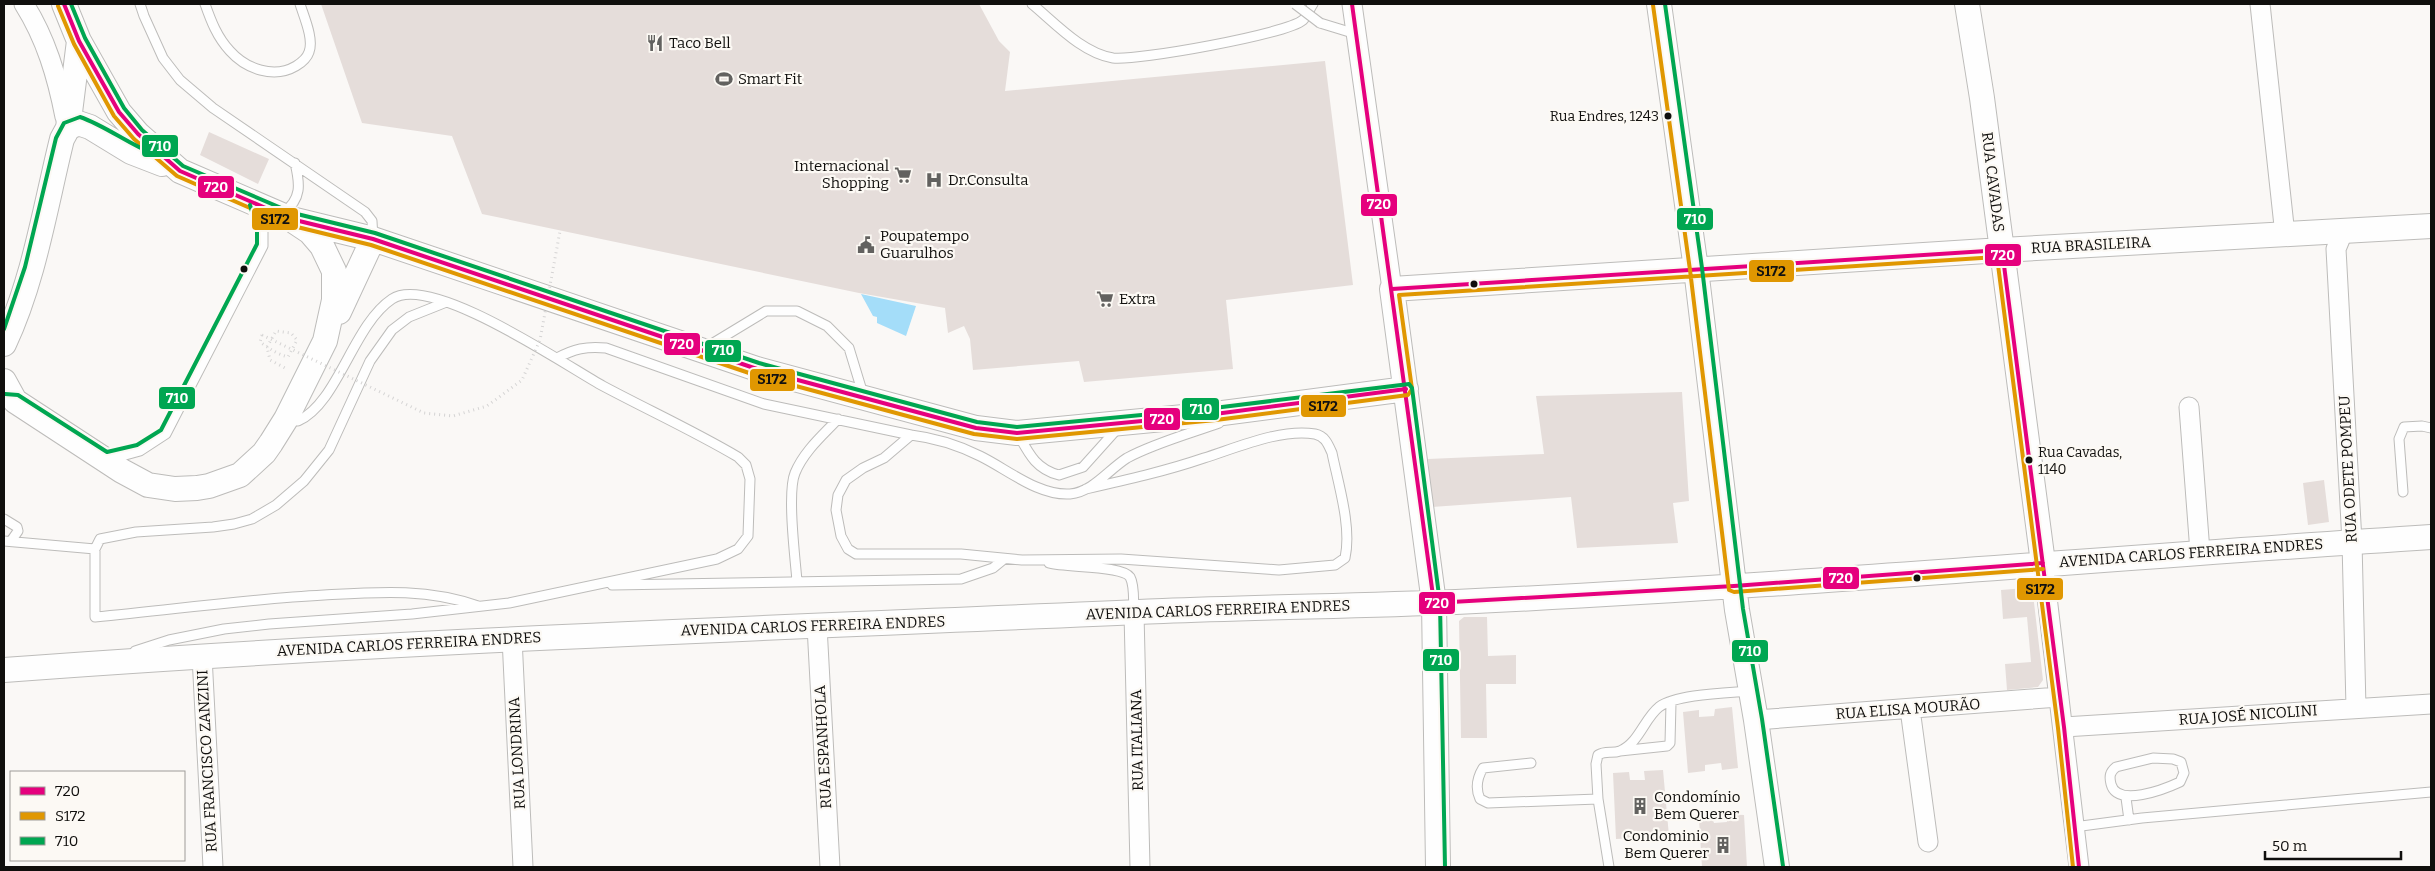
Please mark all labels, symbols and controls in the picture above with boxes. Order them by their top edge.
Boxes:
restaurant icon: Taco Bell [645,33,665,53]
place label: Taco Bell [669,34,731,52]
sports icon: Smart Fit [714,69,734,89]
place label: Smart Fit [738,70,803,88]
place label: Rua Endres, 1243 [1550,108,1659,125]
marker: Rua Endres, 1243 [1663,111,1673,121]
street label: RUA CAVADAS [1978,131,2008,233]
line badge: 710 [141,134,179,158]
text: 710 [149,138,171,155]
place label: Internacional Shopping [794,157,889,192]
supermarket icon: Internacional Shopping [893,165,913,185]
hospital icon: Dr.Consulta [924,170,944,190]
place label: Dr.Consulta [948,171,1028,189]
line badge: 720 [197,175,235,199]
text: 720 [204,179,228,196]
line badge: 720 [1360,193,1398,217]
text: 720 [1367,196,1391,213]
line badge: S172 [251,207,299,231]
line badge: 710 [1676,207,1714,231]
text: S172 [260,211,290,228]
text: 710 [1684,211,1706,228]
place label: Poupatempo Guarulhos [880,227,969,262]
street label: RUA BRASILEIRA [2031,233,2152,257]
public building icon: Poupatempo Guarulhos [856,235,876,255]
line badge: 720 [1984,243,2022,267]
text: 720 [1991,247,2015,264]
line badge: S172 [1748,259,1795,283]
text: S172 [1756,263,1786,280]
unlabelled marker [239,264,249,274]
unlabelled marker [1469,279,1479,289]
supermarket icon: Extra [1095,289,1115,309]
place label: Extra [1119,290,1156,308]
line badge: 720 [663,332,701,356]
text: 720 [670,336,694,353]
line badge: 710 [704,339,742,363]
text: 710 [712,342,734,359]
line badge: S172 [749,368,796,392]
text: S172 [757,371,787,388]
line badge: 710 [158,386,196,410]
text: 710 [166,390,188,407]
line badge: S172 [1300,394,1347,418]
street label: RUA ODETE POMPEU [2335,395,2361,543]
line badge: 710 [1181,397,1220,421]
text: S172 [1308,398,1338,415]
text: 710 [1190,401,1212,418]
line badge: 720 [1143,407,1181,431]
text: 720 [1150,411,1174,428]
place label: Rua Cavadas, 1140 [2038,444,2122,478]
marker: Rua Cavadas, 1140 [2024,455,2034,465]
street label: AVENIDA CARLOS FERREIRA ENDRES [2058,535,2324,571]
line badge: 720 [1822,566,1860,590]
text: 720 [1829,570,1853,587]
unlabelled marker [1912,573,1922,583]
line badge: S172 [2016,577,2064,601]
text: S172 [2025,581,2055,598]
line badge: 720 [1418,591,1456,615]
text: 720 [1425,595,1449,612]
street label: AVENIDA CARLOS FERREIRA ENDRES [1085,596,1351,624]
street label: AVENIDA CARLOS FERREIRA ENDRES [680,612,946,640]
street label: AVENIDA CARLOS FERREIRA ENDRES [276,628,542,660]
line badge: 710 [1731,639,1769,663]
text: 710 [1739,643,1761,660]
line badge: 710 [1422,648,1460,672]
text: 710 [1430,652,1452,669]
street label: RUA FRANCISCO ZANZINI [193,669,221,853]
street label: RUA ESPANHOLA [811,684,835,809]
street label: RUA ITALIANA [1127,689,1147,791]
street label: RUA ELISA MOURÃO [1835,695,1981,723]
street label: RUA LONDRINA [505,696,529,810]
street label: RUA JOSÉ NICOLINI [2178,701,2318,729]
legend [10,771,185,861]
text: 720 [55,782,80,800]
place label: Condomínio Bem Querer [1654,788,1740,823]
building icon: Condomínio Bem Querer [1630,796,1650,816]
text: S172 [55,807,85,825]
place label: Condominio Bem Querer [1623,827,1709,862]
scale bar [2265,828,2401,860]
text: 710 [55,832,78,850]
building icon: Condominio Bem Querer [1713,835,1733,855]
text: 50 m [2272,837,2308,855]

